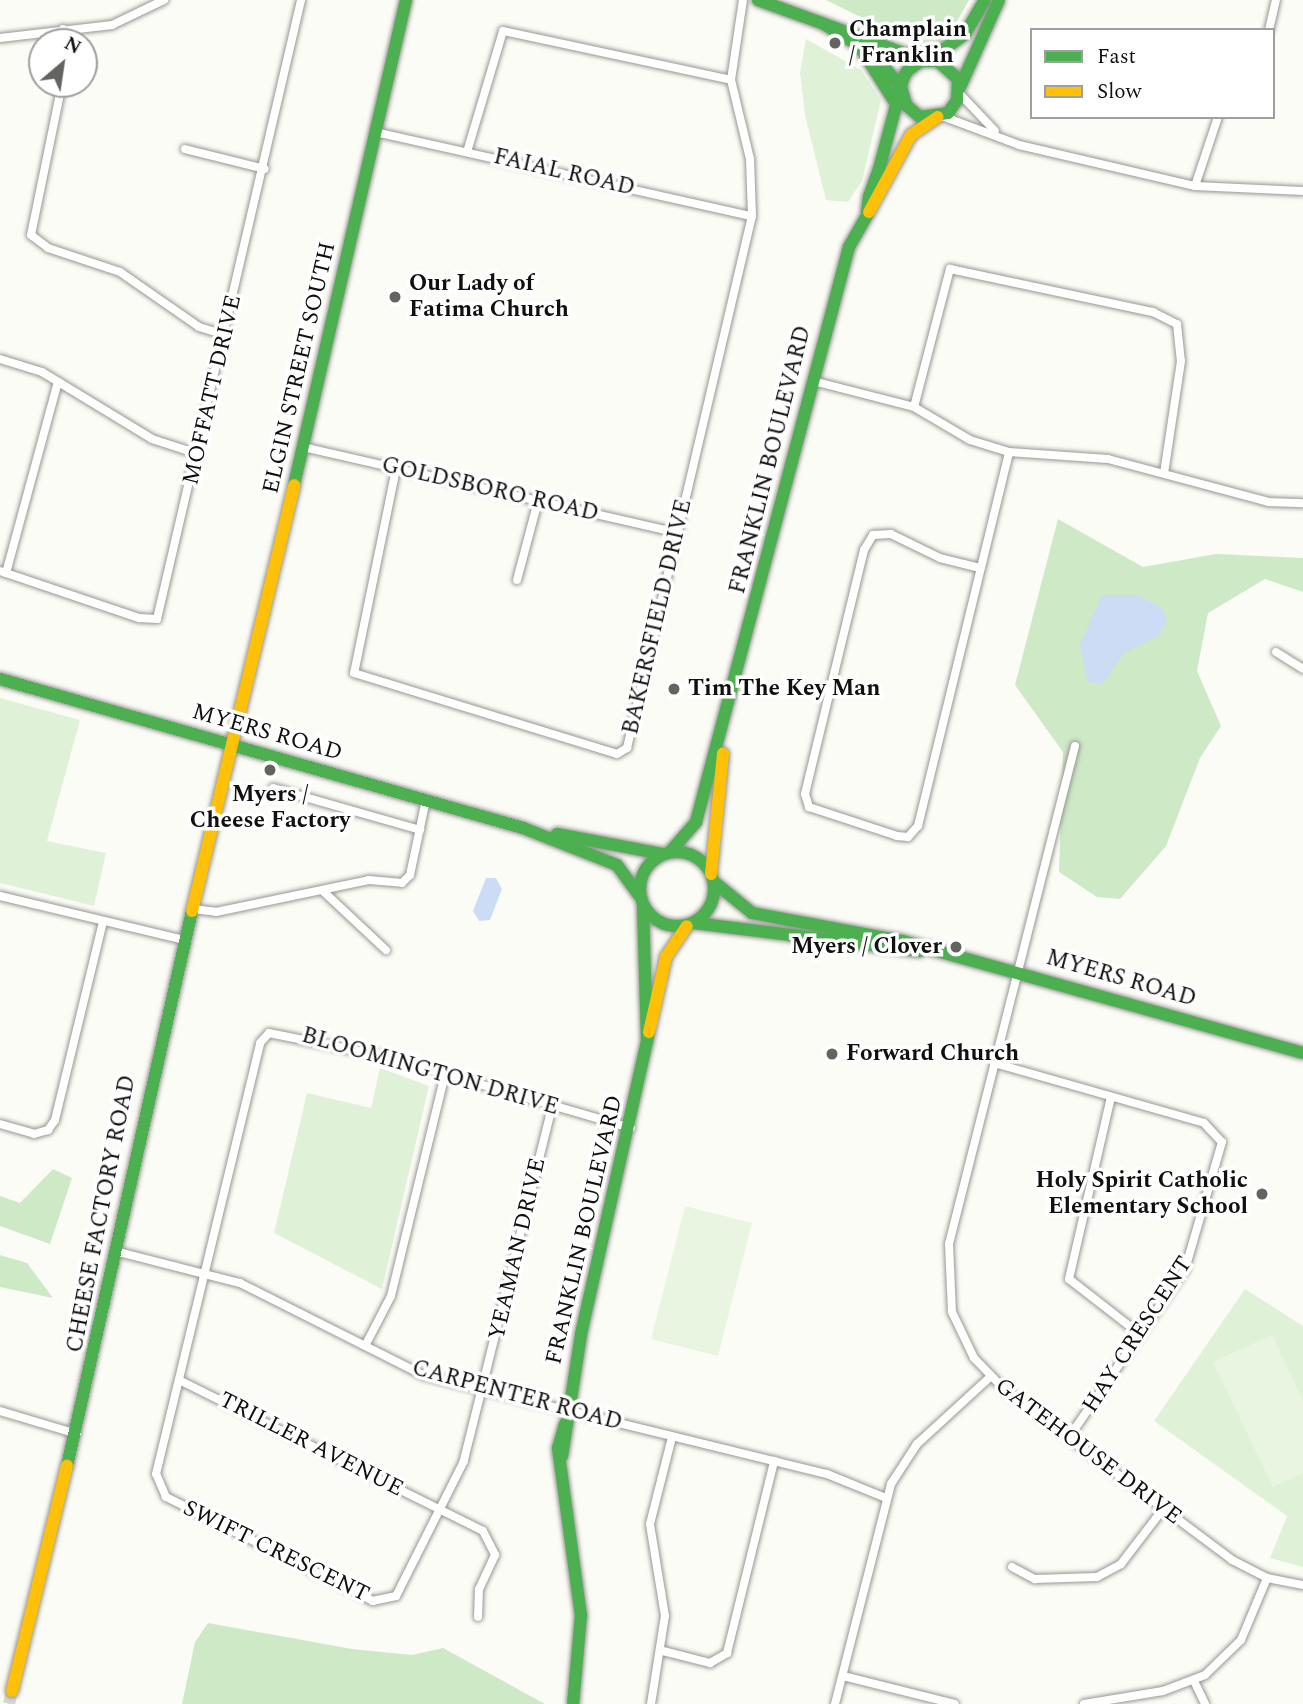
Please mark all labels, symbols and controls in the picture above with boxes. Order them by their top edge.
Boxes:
place label: Champlain / Franklin [849,16,967,70]
north arrow [28,28,98,98]
legend [1030,28,1275,119]
text: N [59,29,86,62]
marker: Champlain / Franklin [827,35,843,51]
text: Fast [1097,41,1136,73]
text: Slow [1097,76,1141,108]
street label: FAIAL ROAD [491,143,637,203]
street label: ELGIN STREET SOUTH [258,239,342,497]
place label: Our Lady of Fatima Church [409,270,569,324]
marker: Our Lady of Fatima Church [387,289,403,305]
street label: MOFFATT DRIVE [178,292,248,488]
street label: FRANKLIN BOULEVARD [724,323,818,597]
street label: GOLDSBORO ROAD [379,452,601,528]
street label: BAKERSFIELD DRIVE [617,497,699,737]
place label: Tim The Key Man [688,675,880,703]
marker: Tim The Key Man [666,681,682,697]
street label: MYERS ROAD [189,698,345,768]
marker: Myers / Cheese Factory [262,762,278,778]
place label: Myers / Cheese Factory [190,781,350,835]
place label: Myers / Clover [791,933,942,961]
marker: Myers / Clover [948,939,964,955]
street label: MYERS ROAD [1043,944,1199,1014]
street label: BLOOMINGTON DRIVE [298,1022,562,1122]
place label: Forward Church [846,1040,1019,1068]
marker: Forward Church [824,1046,840,1062]
street label: CHEESE FACTORY ROAD [62,1073,142,1355]
street label: FRANKLIN BOULEVARD [541,1093,629,1367]
street label: YEAMAN DRIVE [484,1155,552,1343]
place label: Holy Spirit Catholic Elementary School [1035,1167,1248,1221]
marker: Holy Spirit Catholic Elementary School [1254,1186,1270,1202]
street label: HAY CRESCENT [1077,1252,1199,1418]
street label: CARPENTER ROAD [409,1355,625,1437]
street label: GATEHOUSE DRIVE [989,1373,1187,1531]
street label: TRILLER AVENUE [214,1387,408,1503]
street label: SWIFT CRESCENT [178,1495,374,1609]

